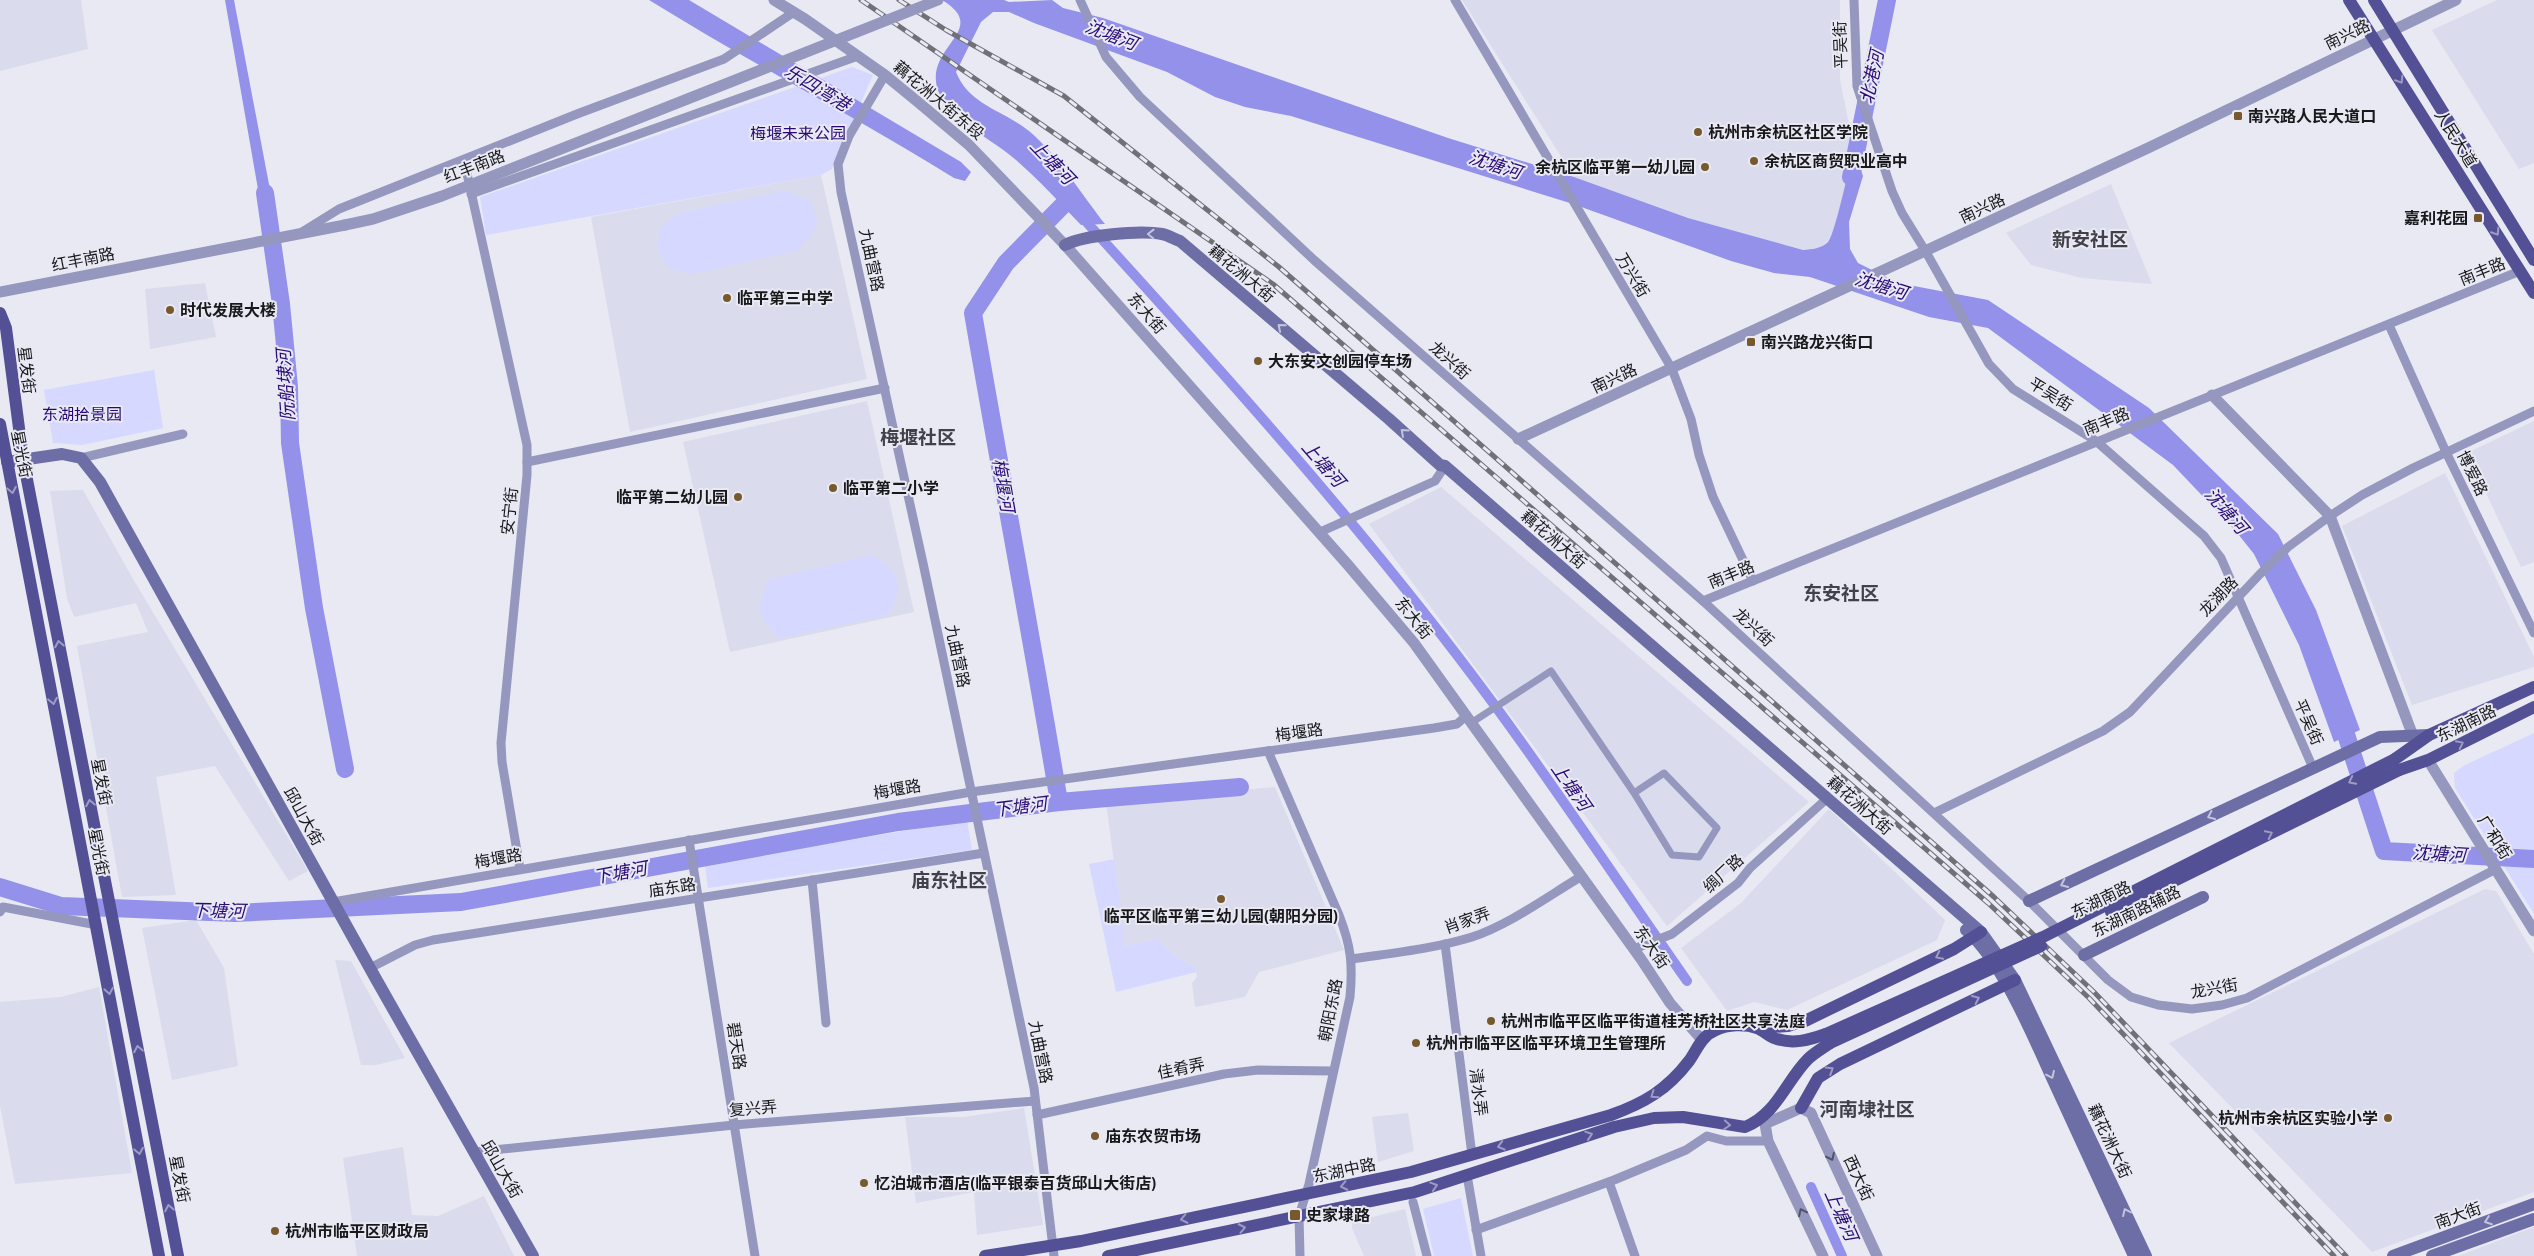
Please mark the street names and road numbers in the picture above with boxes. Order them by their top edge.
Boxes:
street label: 南兴路 [2321,15,2373,54]
street label: 平吴街 [1830,21,1851,69]
street label: 藕花洲大街东段 [890,57,988,144]
street label: 人民大道 [2431,106,2481,170]
street label: 红丰南路 [441,146,507,187]
street label: 南兴路 [1956,190,2008,227]
street label: 九曲营路 [856,227,887,293]
street label: 藕花洲大街 [1205,240,1278,306]
street label: 红丰南路 [50,244,116,275]
street label: 万兴街 [1612,250,1653,301]
street label: 南丰路 [2456,254,2508,289]
street label: 东大街 [1124,289,1170,338]
street label: 龙兴街 [1425,337,1474,383]
street label: 星发街 [14,345,39,395]
street label: 南兴路 [1588,360,1640,397]
street label: 平吴街 [2025,374,2076,415]
street label: 南丰路 [2080,404,2132,439]
street label: 星光街 [8,429,35,479]
street label: 博爱路 [2453,447,2492,499]
street label: 安宁街 [498,486,521,536]
street label: 藕花洲大街 [1517,506,1590,573]
street label: 南丰路 [1705,557,1757,592]
street label: 龙湖路 [2195,572,2242,620]
street label: 东大街 [1391,594,1436,643]
street label: 龙兴街 [1730,604,1778,651]
street label: 九曲营路 [942,623,973,689]
street label: 平吴街 [2290,696,2327,748]
street label: 东湖南路 [2433,701,2499,746]
street label: 梅堰路 [1274,720,1324,745]
street label: 星发街 [88,757,115,807]
street label: 藕花洲大街 [1823,772,1896,839]
street label: 梅堰路 [872,776,922,803]
street label: 邱山大街 [280,784,327,849]
street label: 广和街 [2474,812,2515,863]
street label: 星光街 [85,827,112,877]
street label: 梅堰路 [473,845,523,872]
street label: 绸厂路 [1699,850,1747,897]
street label: 庙东路 [647,874,697,901]
street label: 东湖南路 [2068,877,2134,922]
street label: 东湖南路辅路 [2089,882,2184,941]
street label: 肖家弄 [1441,903,1493,938]
street label: 东大街 [1630,922,1673,972]
street label: 龙兴街 [2189,975,2239,1002]
street label: 朝阳东路 [1315,977,1346,1043]
street label: 九曲营路 [1025,1019,1056,1085]
street label: 碧天路 [723,1021,750,1071]
street label: 佳肴弄 [1156,1054,1207,1083]
street label: 清水弄 [1466,1067,1491,1117]
street label: 复兴弄 [728,1097,778,1120]
street label: 藕花洲大街 [2084,1101,2135,1181]
street label: 邱山大街 [477,1137,526,1202]
street label: 西大街 [1840,1152,1877,1204]
street label: 星发街 [166,1154,193,1204]
street label: 东湖中路 [1311,1155,1377,1186]
street label: 南大街 [2432,1198,2484,1233]

